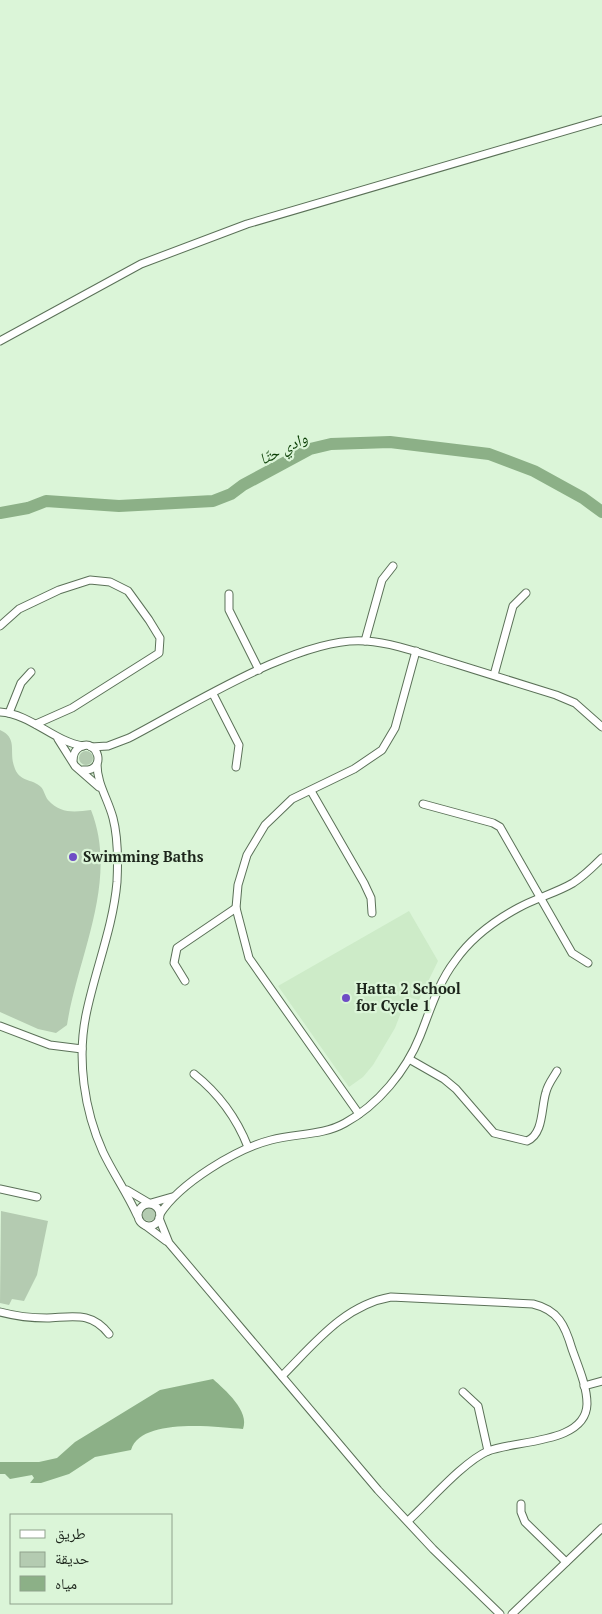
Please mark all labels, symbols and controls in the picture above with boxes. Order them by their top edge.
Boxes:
water label: وادي حتّا [255,426,312,471]
place label: Swimming Baths [83,846,204,866]
marker: Swimming Baths [67,851,79,863]
place label: Hatta 2 School for Cycle 1 [356,978,461,1015]
marker: Hatta 2 School for Cycle 1 [340,992,352,1004]
legend [10,1514,172,1604]
text: طريق [55,1523,86,1544]
text: حديقة [55,1548,90,1568]
text: مياه [55,1573,77,1593]

